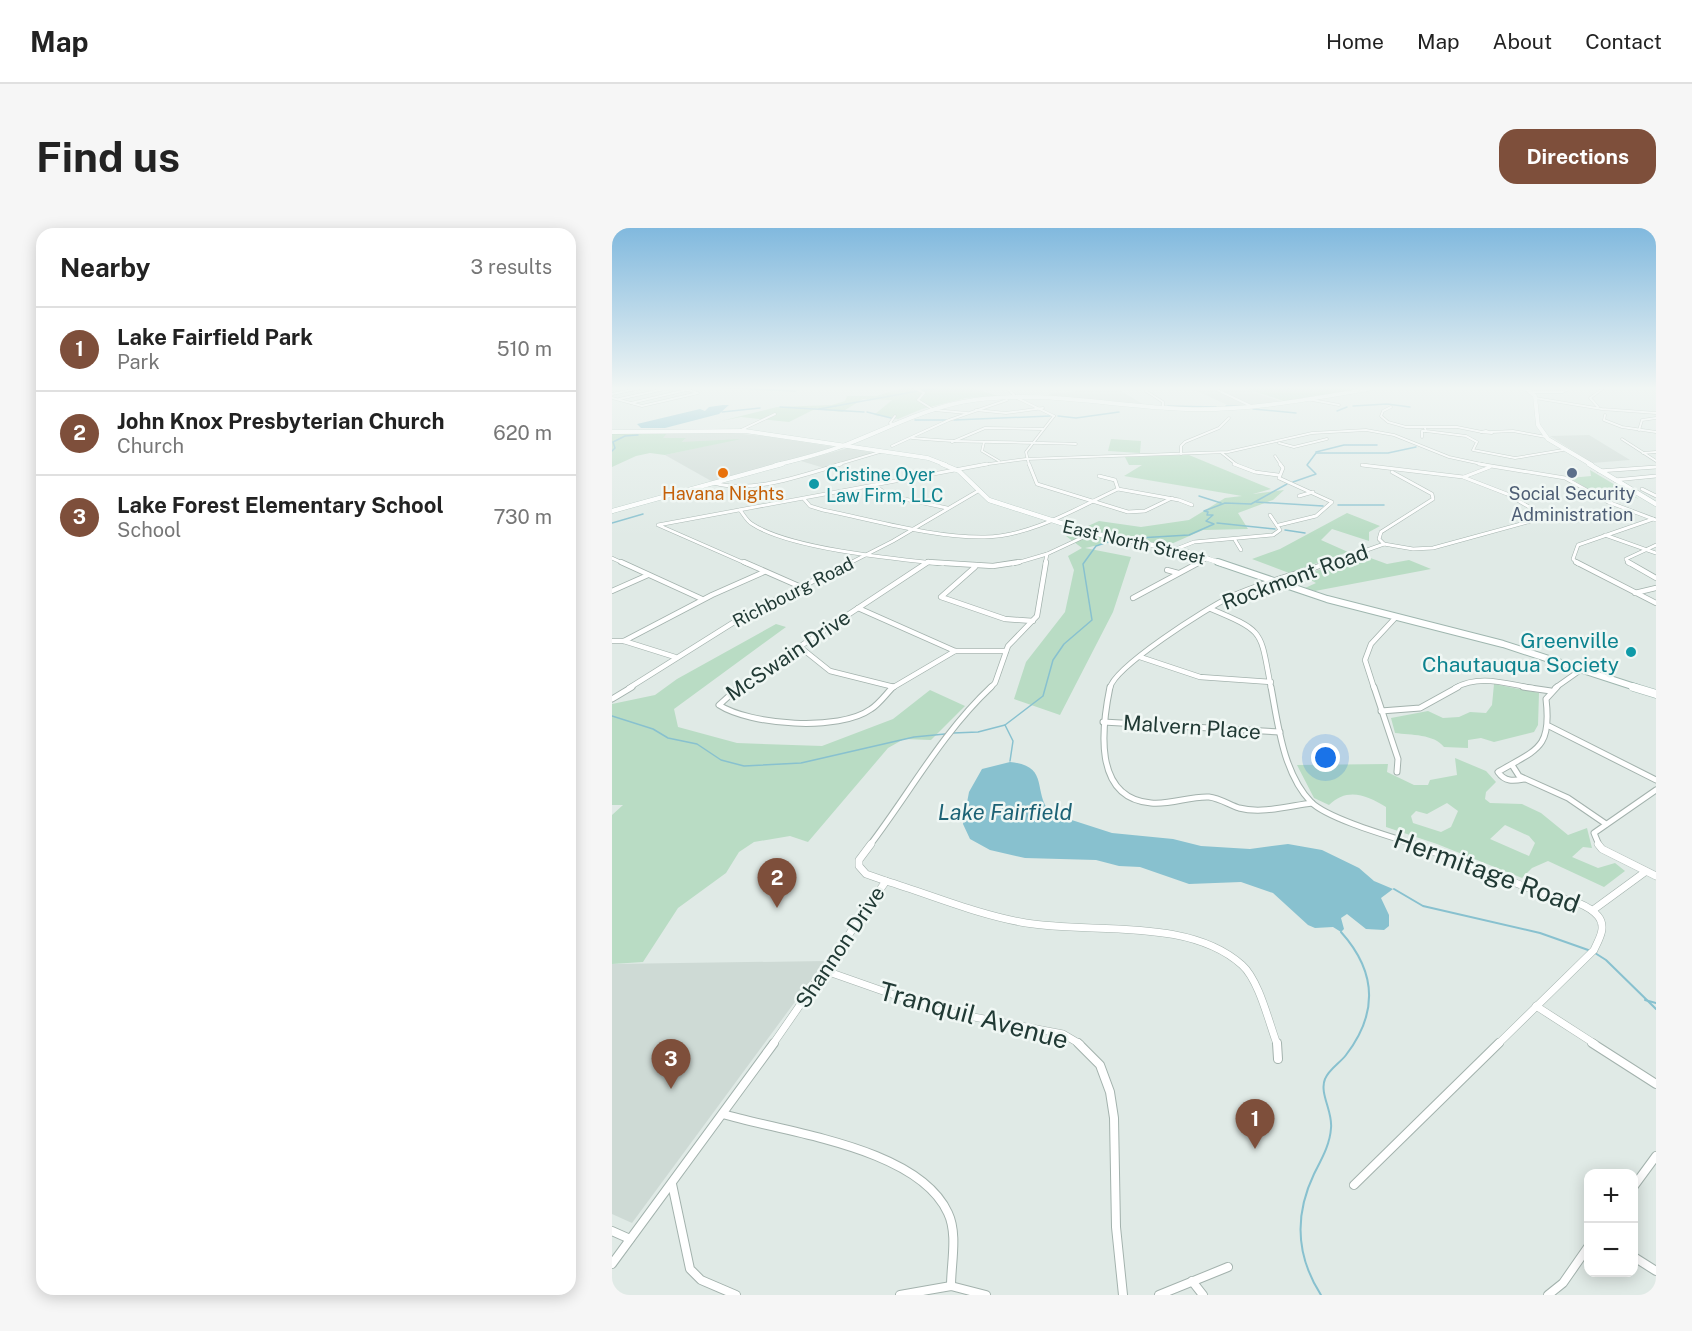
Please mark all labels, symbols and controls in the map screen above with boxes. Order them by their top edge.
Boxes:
text: Map [30,25,89,58]
text: Home [1326,29,1384,54]
text: Map [1417,29,1460,54]
text: About [1493,29,1552,54]
text: Contact [1585,29,1662,54]
button: Directions [1499,129,1656,184]
text: Find us [36,132,180,181]
text: Nearby [60,252,150,283]
text: 3 results [471,255,552,279]
text: Lake Fairfield Park [117,324,313,350]
text: 1 [75,337,84,361]
text: 510 m [497,337,552,361]
text: Park [117,350,160,374]
text: John Knox Presbyterian Church [117,408,444,434]
text: 2 [73,421,86,445]
text: 620 m [493,421,552,445]
text: Church [117,434,184,458]
place label: Cristine Oyer Law Firm, LLC [826,464,943,506]
marker: Havana Nights [716,466,730,480]
marker: Social Security Administration [1565,466,1579,480]
marker: Cristine Oyer Law Firm, LLC [807,477,821,491]
place label: Havana Nights [662,483,784,504]
place label: Social Security Administration [1509,483,1636,525]
text: Lake Forest Elementary School [117,492,444,518]
text: 3 [73,505,86,529]
text: 730 m [494,505,552,529]
street label: East North Street [1061,515,1207,569]
text: School [117,518,181,542]
street label: Rockmont Road [1219,539,1371,615]
street label: Richbourg Road [729,552,857,632]
street label: McSwain Drive [721,604,855,706]
place label: Greenville Chautauqua Society [1422,628,1619,677]
marker: Greenville Chautauqua Society [1624,645,1638,659]
street label: Malvern Place [1122,710,1262,744]
your location [1311,743,1340,772]
water label: Lake Fairfield [938,799,1072,825]
street label: Hermitage Road [1390,823,1584,919]
pin: 2 [758,858,796,908]
street label: Shannon Drive [790,881,890,1013]
street label: Tranquil Avenue [876,975,1072,1055]
pin: 3 [652,1040,690,1089]
pin: 1 [1236,1100,1274,1149]
map controls [1584,1169,1638,1277]
button: + [1584,1169,1638,1223]
button: − [1584,1223,1638,1277]

